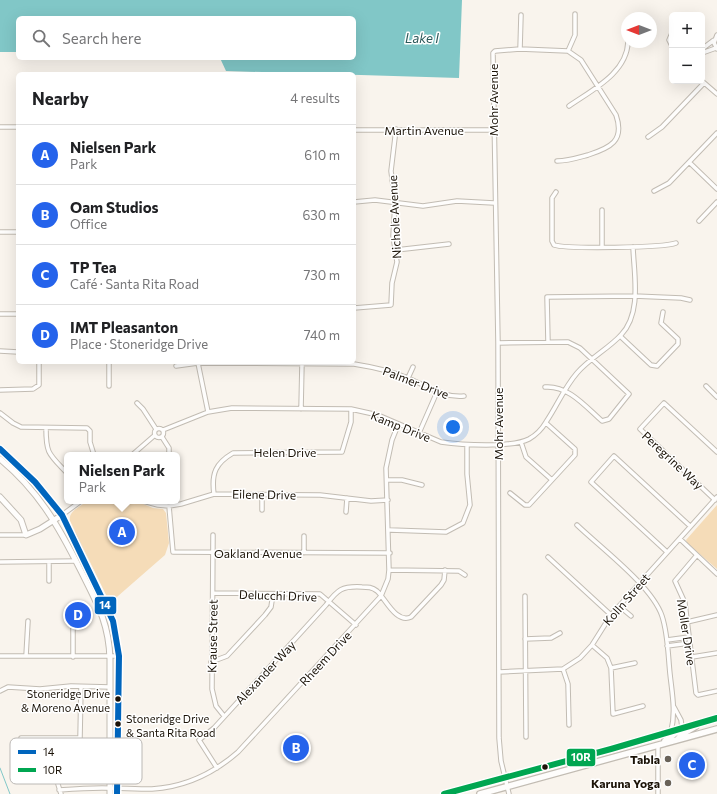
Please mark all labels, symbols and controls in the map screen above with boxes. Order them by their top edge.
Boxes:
north arrow [621,12,657,48]
map controls [669,12,705,84]
button: + [669,12,705,48]
search box [16,16,356,60]
icon: search [30,27,52,49]
text: Search here [62,29,141,47]
water label: Lake I [405,30,439,46]
button: − [669,48,705,84]
street label: Mohr Avenue [486,64,500,136]
text: Nearby [32,88,89,109]
text: 4 results [290,90,340,106]
street label: Martin Avenue [384,123,464,137]
text: Nielsen Park [70,138,156,156]
text: A [40,147,50,163]
text: 610 m [304,147,340,163]
text: Park [70,156,97,172]
street label: Nichole Avenue [385,175,403,259]
text: Oam Studios [70,198,159,216]
text: B [41,207,49,223]
text: 630 m [302,207,340,223]
text: Office [70,216,107,232]
text: TP Tea [70,258,117,276]
text: C [41,267,49,283]
text: 730 m [303,267,340,283]
text: Café · Santa Rita Road [70,276,199,292]
text: IMT Pleasanton [70,318,178,336]
text: D [40,327,50,343]
text: 740 m [304,327,340,343]
text: Place · Stoneridge Drive [70,336,208,352]
street label: Palmer Drive [381,363,451,401]
street label: Mohr Avenue [491,388,505,460]
street label: Kamp Drive [369,408,433,444]
your location [443,417,463,437]
street label: Peregrine Way [640,428,706,492]
street label: Helen Drive [254,445,316,459]
popup [64,452,180,504]
text: Nielsen Park [79,461,165,479]
text: Park [79,479,106,495]
street label: Eilene Drive [232,486,296,502]
pin: A [109,517,135,547]
street label: Oakland Avenue [214,546,302,560]
street label: Kolln Street [600,570,652,628]
street label: Delucchi Drive [239,587,317,603]
line badge: 14 [94,596,117,615]
text: 14 [99,598,111,611]
street label: Moller Drive [675,598,699,666]
street label: Krause Street [204,599,220,673]
pin: D [65,600,91,630]
street label: Rheem Drive [296,628,354,688]
street label: Alexander Way [232,637,298,707]
place label: Stoneridge Drive & Moreno Avenue [21,687,110,714]
marker: Stoneridge Drive & Moreno Avenue [113,694,123,704]
place label: Stoneridge Drive & Santa Rita Road [126,712,215,739]
marker: Stoneridge Drive & Santa Rita Road [113,719,123,729]
pin: B [283,733,309,763]
legend [10,738,142,784]
text: 14 [43,745,55,758]
line badge: 10R [566,748,596,767]
text: 10R [571,750,591,763]
pin: C [679,750,705,780]
place label: Tabla [630,752,660,766]
marker: Tabla [663,754,673,764]
unlabelled marker [540,762,550,772]
text: 10R [43,763,63,776]
place label: Karuna Yoga [591,776,660,790]
marker: Karuna Yoga [663,778,673,788]

